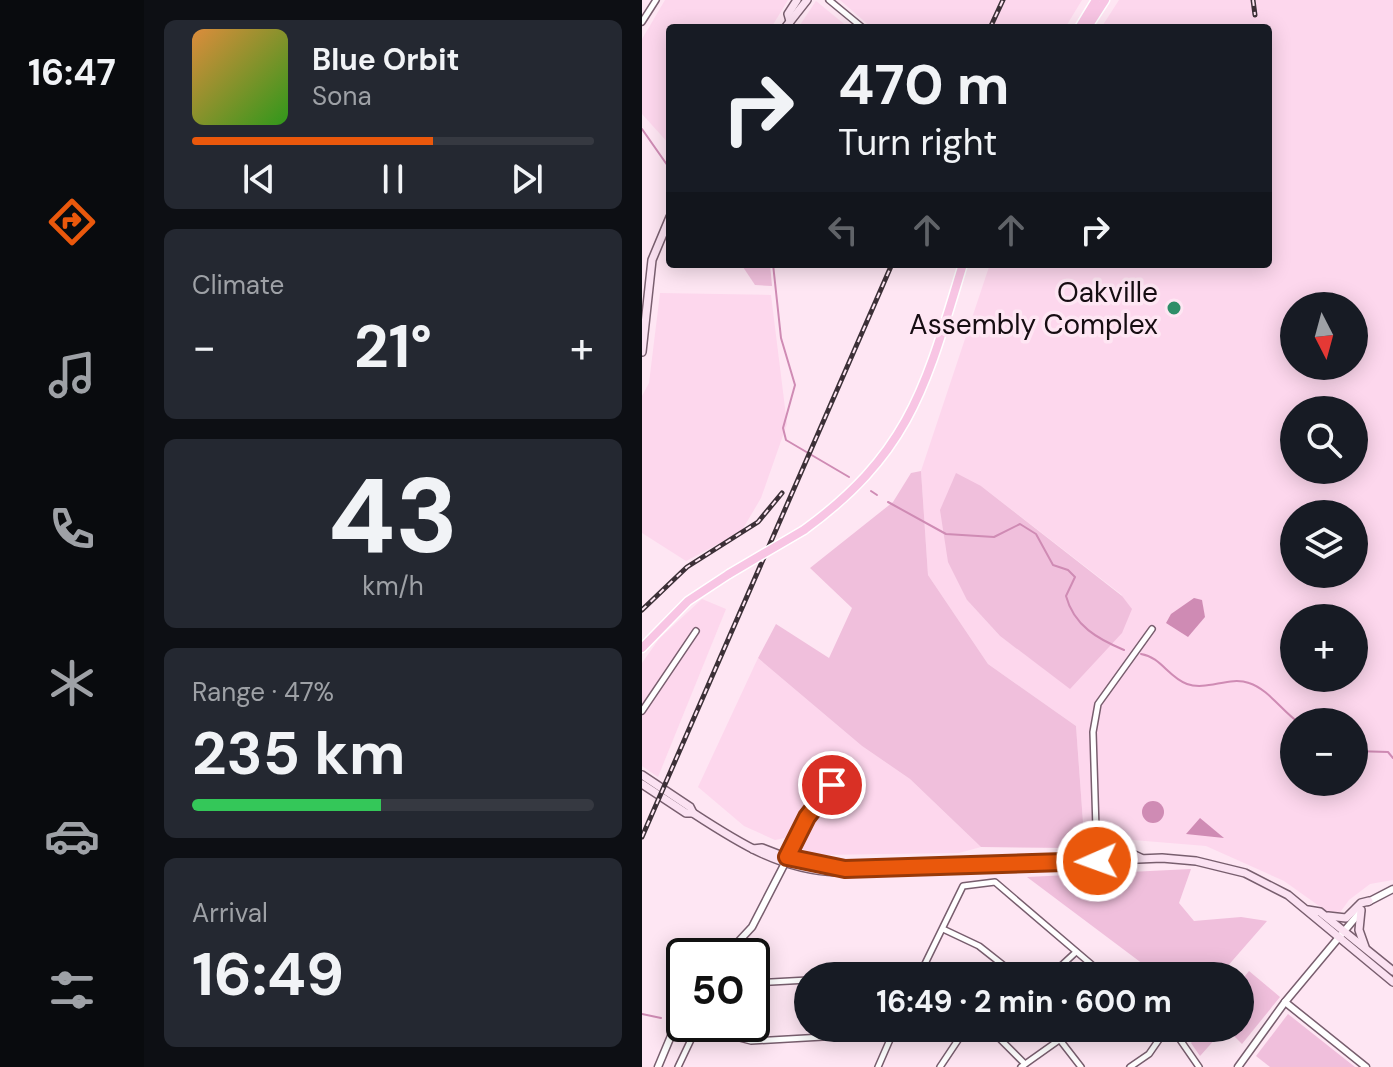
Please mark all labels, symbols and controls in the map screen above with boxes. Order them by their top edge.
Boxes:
text: Blue Orbit [312,40,459,79]
text: 470 m [838,48,1009,121]
text: 16:47 [28,49,116,96]
icon: right [706,56,810,160]
text: Sona [312,79,372,113]
text: Turn right [838,119,997,166]
icon: previous [237,157,281,201]
icon: pause [371,157,415,201]
icon: next [505,157,549,201]
icon: directions [44,194,100,250]
icon: left [821,208,865,252]
icon: ahead [905,208,949,252]
icon: ahead [989,208,1033,252]
icon: right [1073,208,1117,252]
text: Climate [192,268,284,302]
place label: Oakville Assembly Complex [909,274,1158,343]
north arrow [1280,292,1368,380]
map controls [1280,292,1368,796]
marker: Oakville Assembly Complex [1165,299,1183,317]
text: 21° [354,307,432,386]
text: − [192,318,216,376]
text: + [570,318,594,376]
icon: music [44,347,100,403]
button: search [1280,396,1368,484]
text: 43 [328,449,458,584]
button: layers [1280,500,1368,588]
icon: phone [44,501,100,557]
text: km/h [362,569,424,603]
button: + [1280,604,1368,692]
icon: climate [44,655,100,711]
text: Range · 47% [192,675,334,709]
button: − [1280,708,1368,796]
text: 235 km [192,714,405,793]
pin [798,751,866,819]
icon: arrive [810,763,854,807]
icon: car [44,808,100,864]
position arrow [1055,819,1139,903]
text: Arrival [192,896,268,930]
text: 16:49 [192,935,344,1014]
speed limit sign: 50 [666,938,770,1042]
icon: filters [44,962,100,1018]
text: 16:49 · 2 min · 600 m [876,982,1172,1021]

